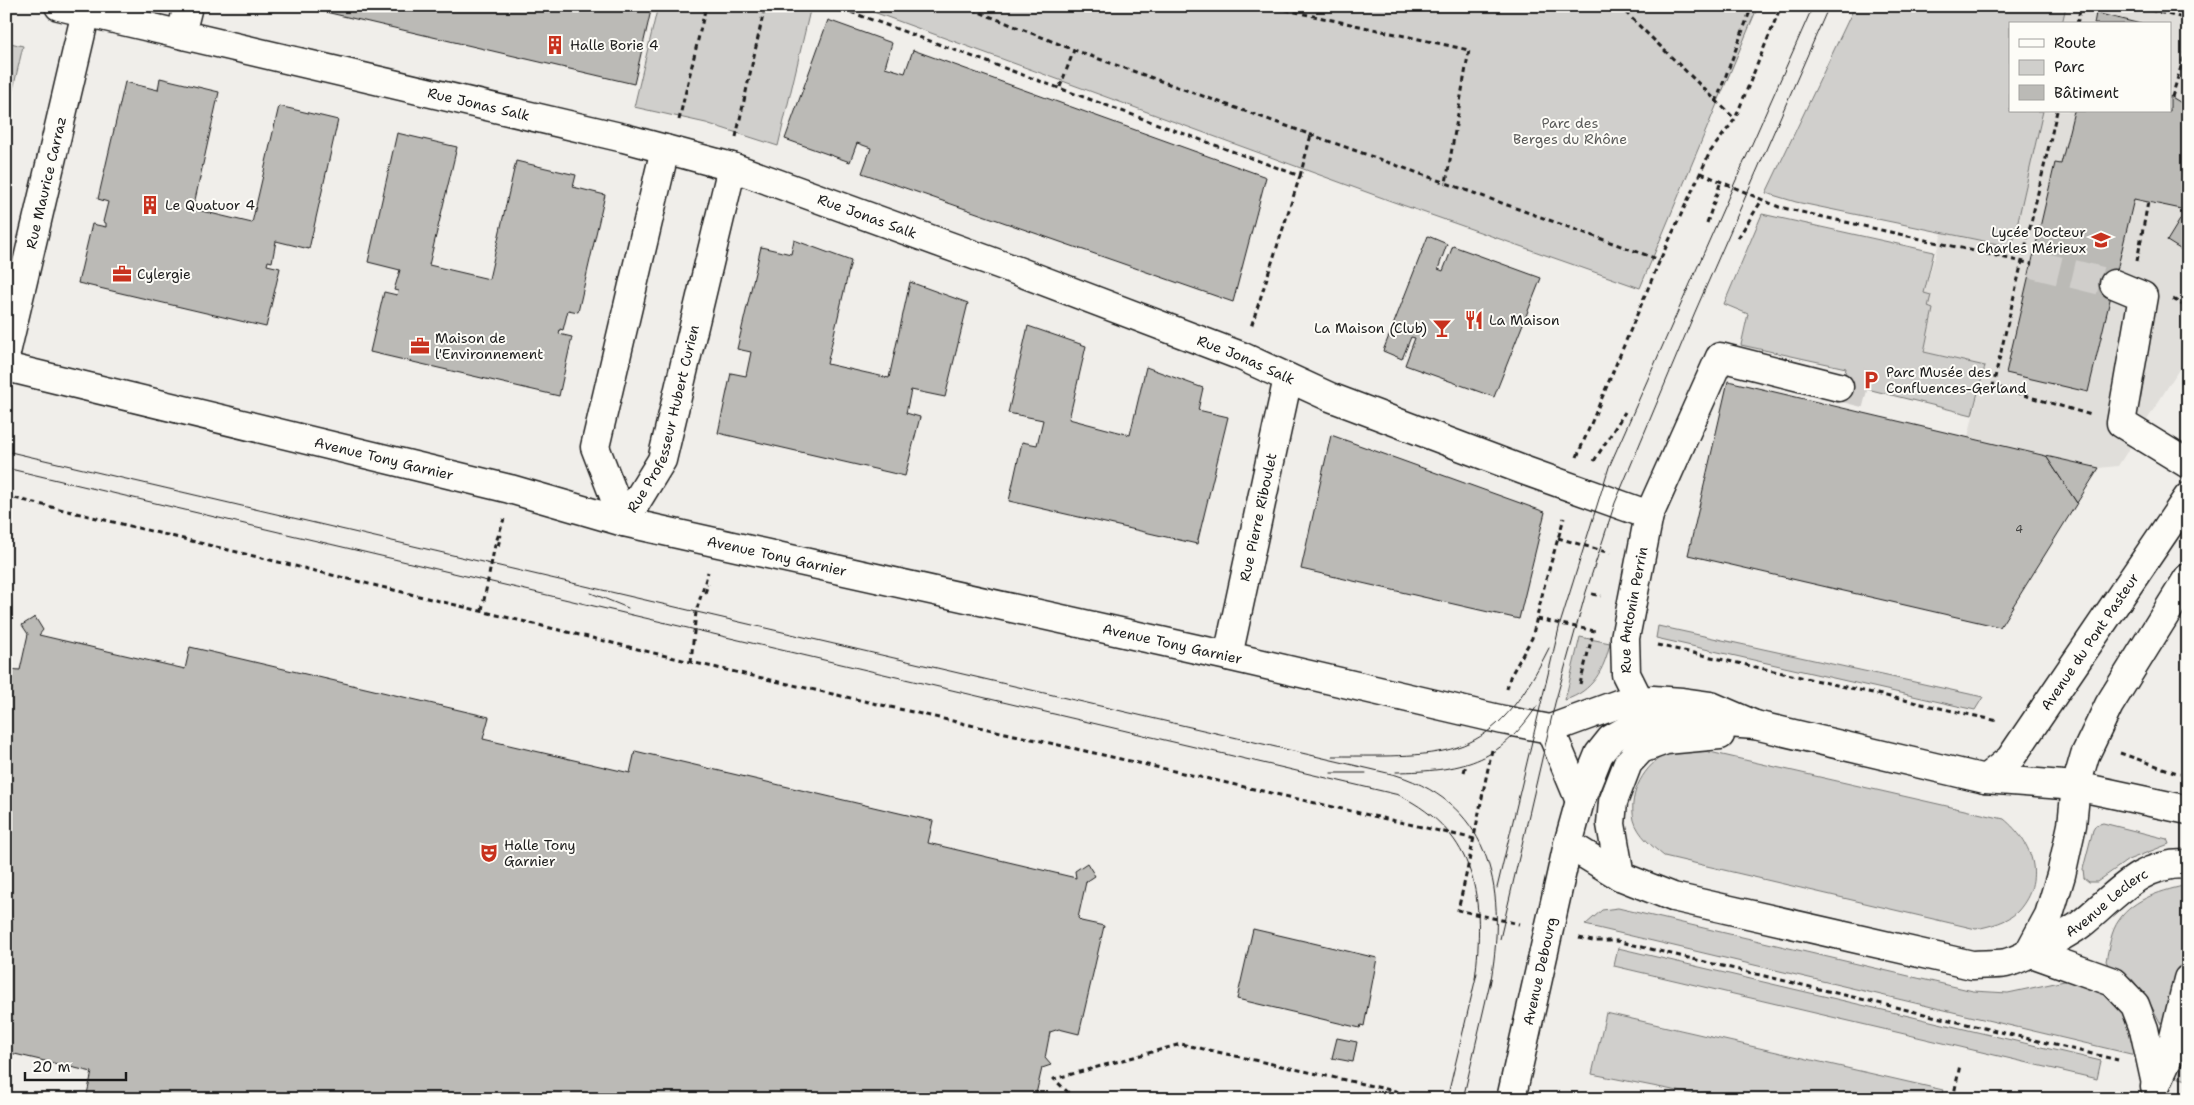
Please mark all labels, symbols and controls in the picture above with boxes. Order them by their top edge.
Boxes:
legend [2009,22,2172,112]
text: Route [2054,33,2096,53]
building icon: Halle Borie 4 [544,34,566,56]
place label: Halle Borie 4 [570,36,659,54]
text: Parc [2054,57,2085,77]
street label: Rue Jonas Salk [426,83,532,125]
text: Bâtiment [2054,83,2119,103]
park label: Parc des Berges du Rhône [1513,114,1627,148]
street label: Rue Maurice Carraz [22,115,70,251]
street label: Rue Jonas Salk [815,190,919,243]
building icon: Le Quatuor 4 [139,194,161,216]
place label: Le Quatuor 4 [165,196,255,214]
place label: Lycée Docteur Charles Mérieux [1977,223,2086,257]
school or university icon: Lycée Docteur Charles Mérieux [2090,229,2112,251]
office icon: Cylergie [111,263,133,285]
place label: Cylergie [137,265,191,283]
restaurant icon: La Maison [1463,309,1485,331]
place label: La Maison [1489,311,1560,329]
bar icon: La Maison (Club) [1431,317,1453,339]
place label: La Maison (Club) [1314,319,1427,337]
street label: Rue Professeur Hubert Curien [623,323,703,516]
place label: Maison de l'Environnement [435,329,543,363]
street label: Rue Jonas Salk [1195,331,1298,389]
office icon: Maison de l'Environnement [409,335,431,357]
place label: Parc Musée des Confluences-Gerland [1886,363,2027,397]
parking icon: Parc Musée des Confluences-Gerland [1860,369,1882,391]
street label: Avenue Tony Garnier [313,433,456,484]
street label: Rue Pierre Riboulet [1235,451,1281,583]
house number: 4 [2015,522,2023,537]
street label: Avenue Tony Garnier [705,532,849,580]
street label: Rue Antonin Perrin [1616,545,1652,674]
street label: Avenue du Pont Pasteur [2037,569,2143,714]
street label: Avenue Tony Garnier [1101,619,1244,668]
place label: Halle Tony Garnier [504,836,576,870]
theatre icon: Halle Tony Garnier [478,842,500,864]
street label: Avenue Leclerc [2062,864,2151,941]
street label: Avenue Debourg [1519,915,1560,1027]
scale bar [25,1050,126,1082]
text: 20 m [32,1057,71,1077]

